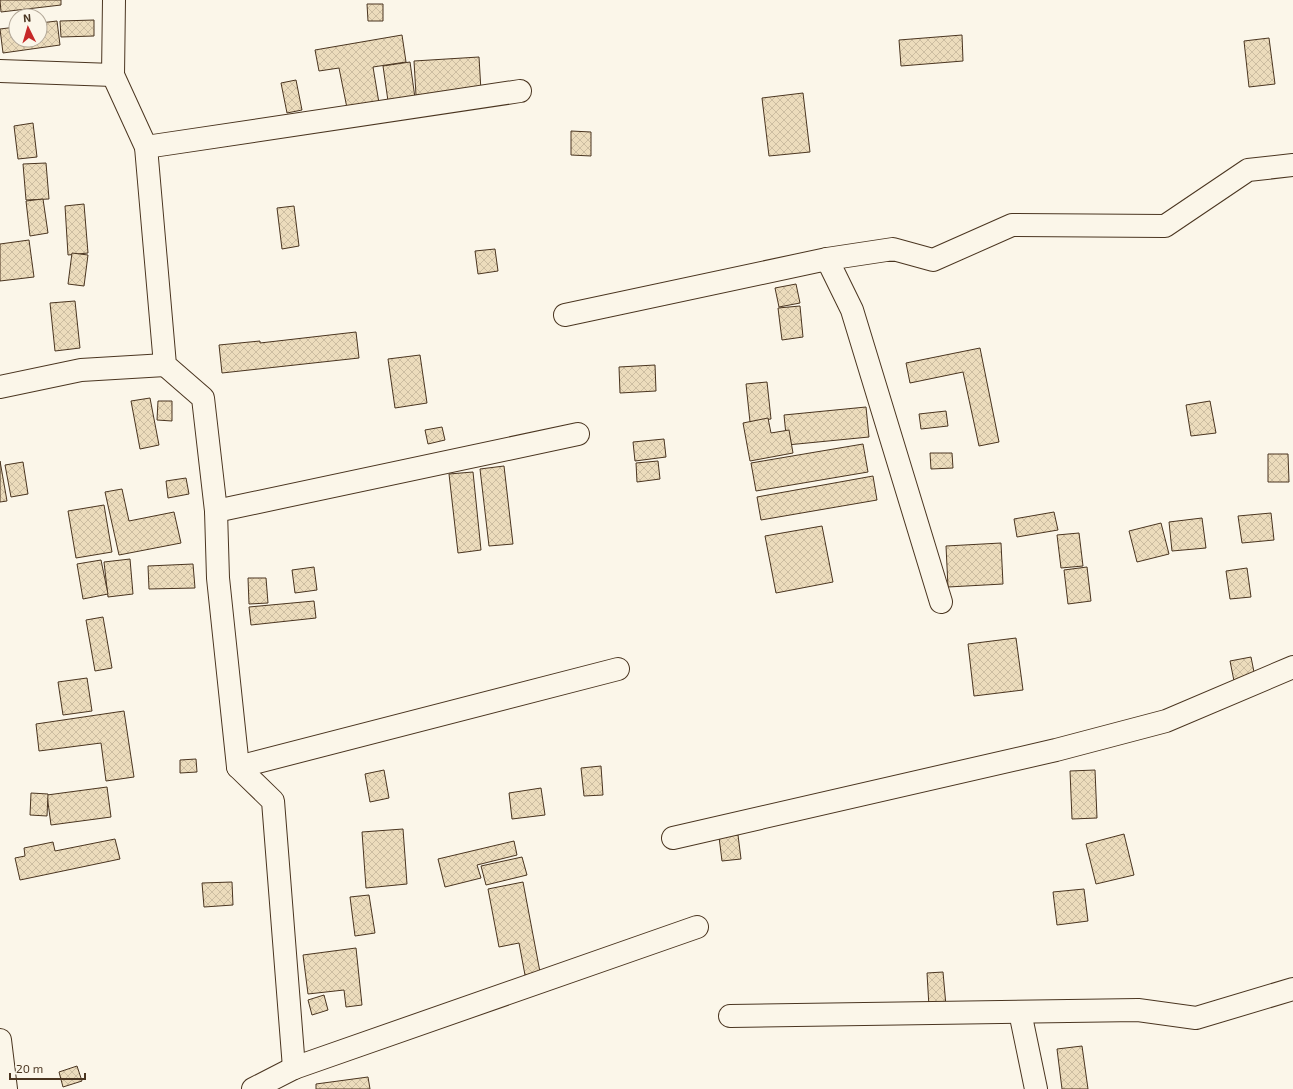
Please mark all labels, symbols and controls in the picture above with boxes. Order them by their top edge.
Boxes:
north arrow [8,8,48,48]
text: N [23,11,32,24]
scale bar [10,1055,85,1081]
text: 20 m [16,1061,43,1075]

